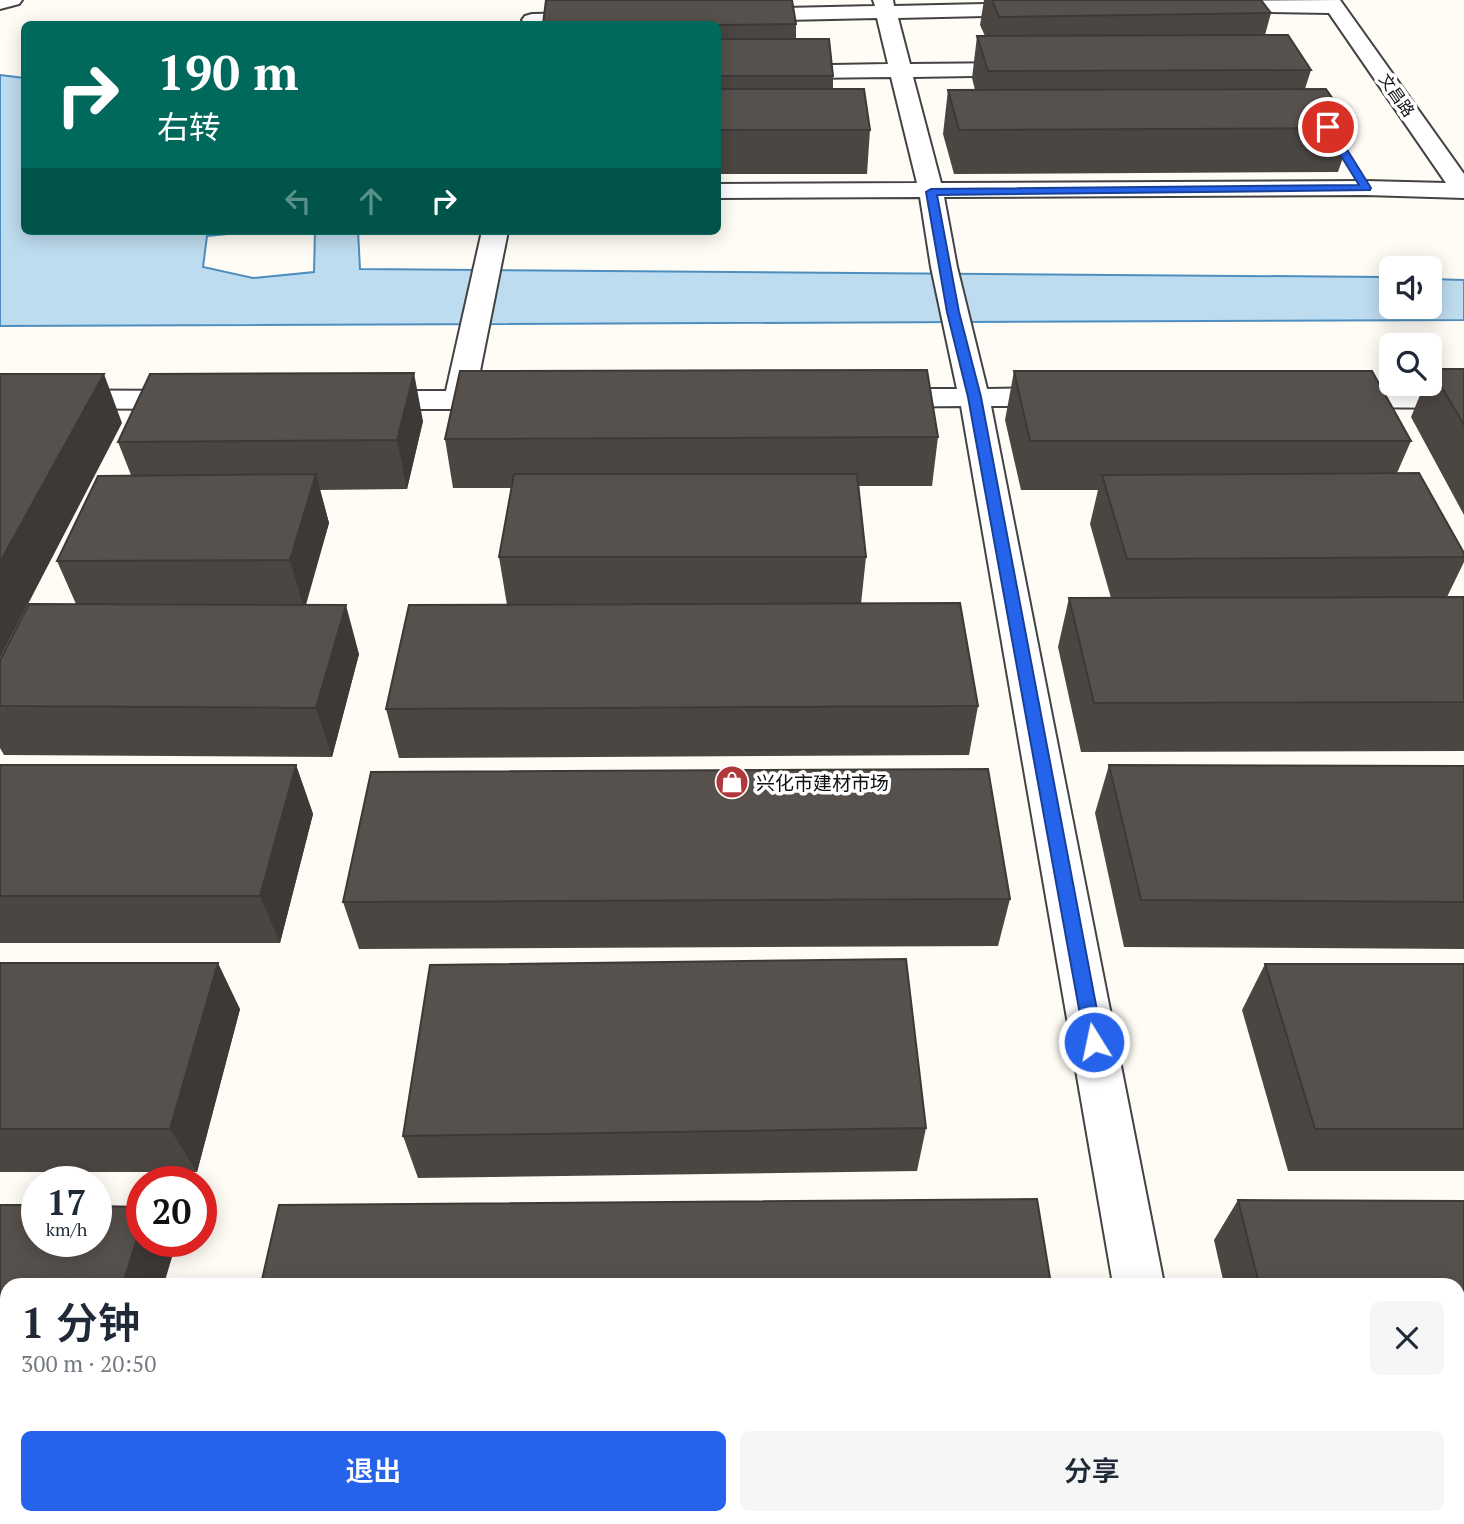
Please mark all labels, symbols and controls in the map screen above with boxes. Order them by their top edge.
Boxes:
text: 190 m [157,39,299,104]
icon: right [42,49,133,140]
street label: 文昌路 [1374,69,1420,121]
pin [1298,97,1358,157]
text: 右转 [157,106,221,148]
icon: arrive [1309,108,1347,146]
icon: left [279,182,317,220]
icon: ahead [352,182,390,220]
icon: right [425,182,463,220]
map controls [1379,256,1442,396]
button: sound [1379,256,1442,319]
button: search [1379,333,1442,396]
shop icon: 兴化市建材市场 [713,763,751,801]
place label: 兴化市建材市场 [756,770,889,795]
position arrow [1057,1005,1131,1079]
speed limit sign: 20 [126,1166,217,1257]
text: 17 [47,1179,86,1225]
text: km/h [46,1217,87,1241]
text: 1 分钟 [21,1294,140,1350]
button: close [1370,1301,1444,1375]
text: 300 m · 20:50 [21,1348,156,1379]
button: 退出 [21,1431,726,1511]
button: 分享 [740,1431,1444,1511]

